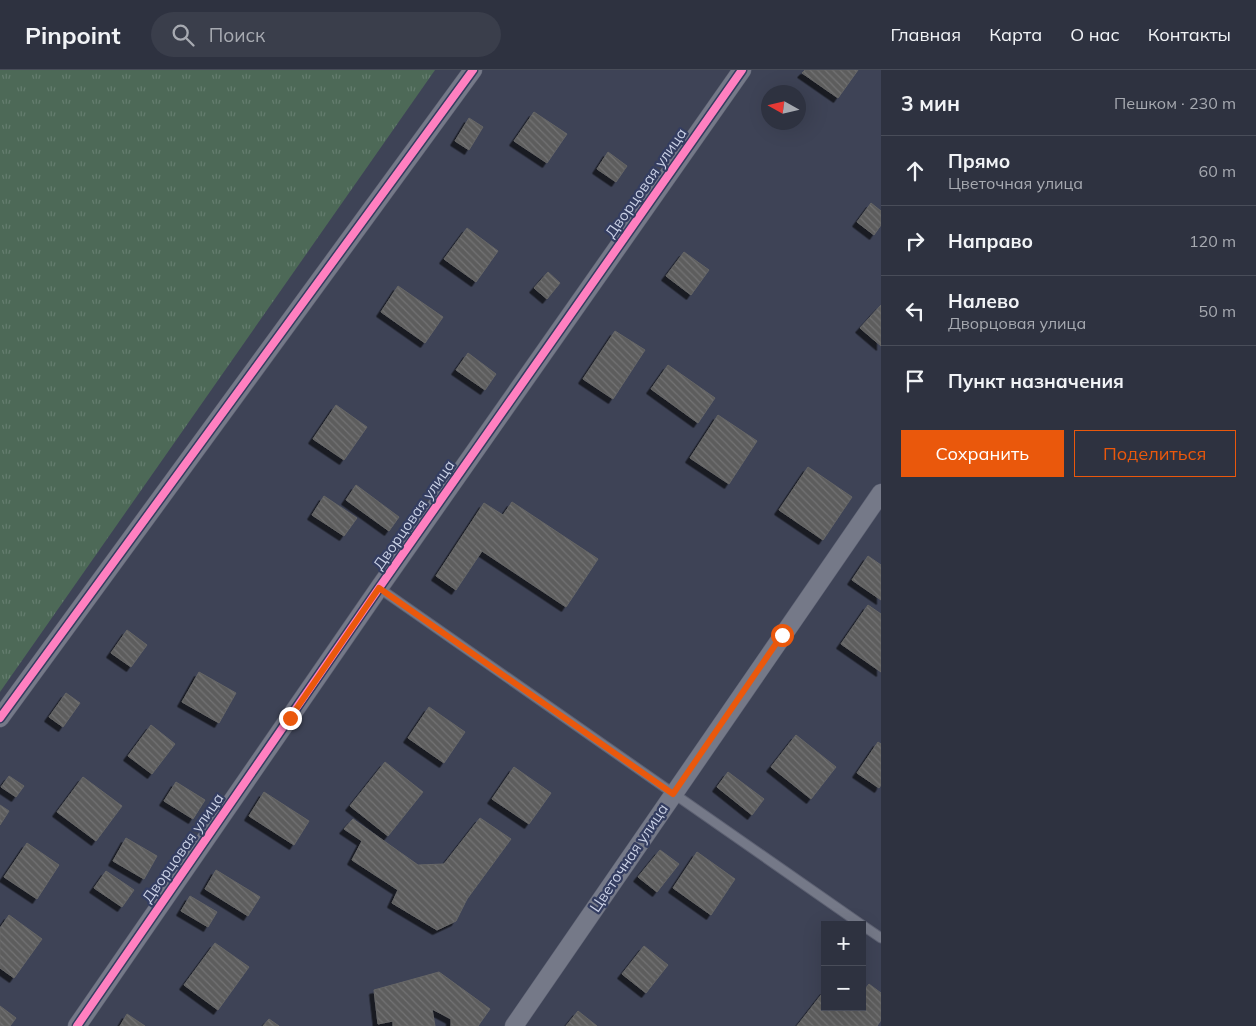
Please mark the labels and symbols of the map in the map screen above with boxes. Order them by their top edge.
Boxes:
north arrow [761,85,806,130]
street label: Дворцовая улица [601,124,691,241]
street label: Дворцовая улица [369,456,459,573]
route start [771,624,794,647]
route end [279,707,302,730]
street label: Дворцовая улица [138,789,228,906]
street label: Цветочная улица [585,800,672,916]

